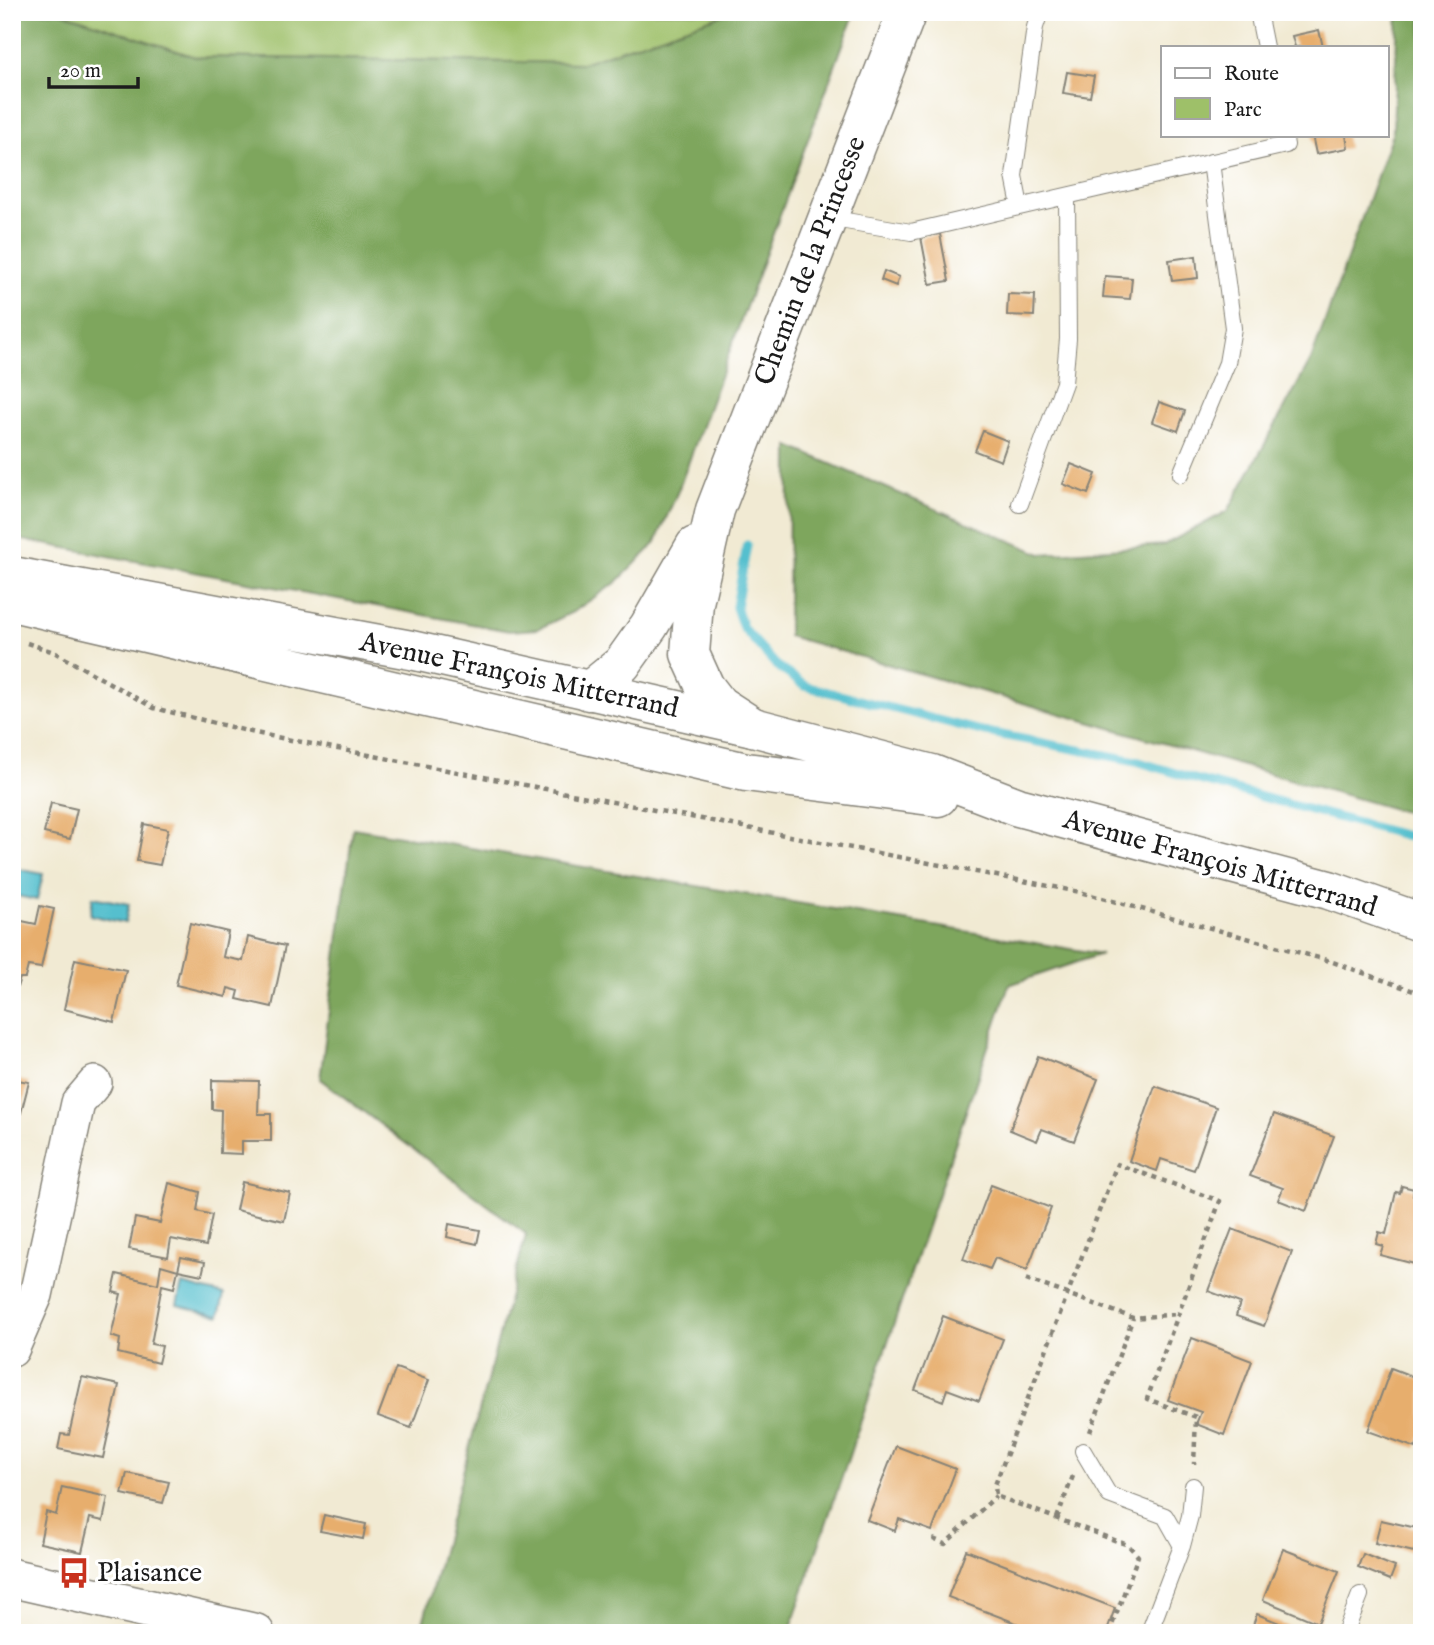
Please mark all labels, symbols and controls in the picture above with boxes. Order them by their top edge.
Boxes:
scale bar [49,46,138,90]
legend [1161,46,1388,136]
text: 20 m [60,58,101,85]
text: Route [1224,61,1279,88]
text: Parc [1224,97,1262,124]
street label: Chemin de la Princesse [747,131,875,390]
street label: Avenue François Mitterrand [355,625,682,727]
street label: Avenue François Mitterrand [1058,802,1381,926]
bus stop icon: Plaisance [57,1556,91,1590]
place label: Plaisance [97,1556,202,1591]

